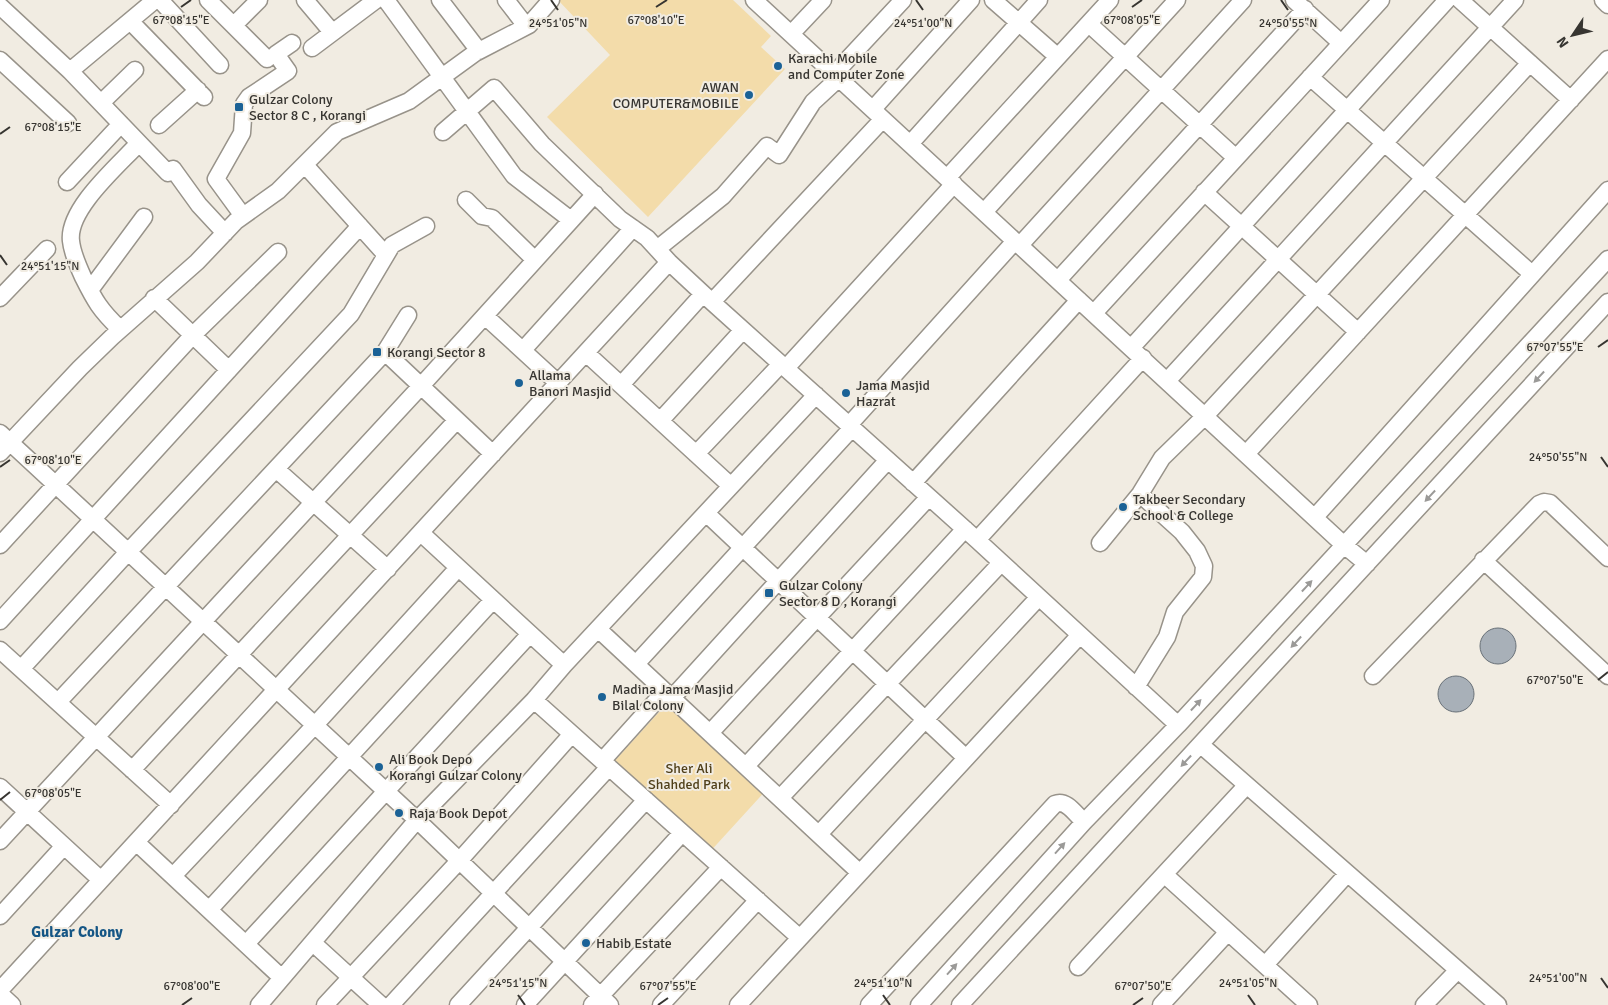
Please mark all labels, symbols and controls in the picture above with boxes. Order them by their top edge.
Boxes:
north arrow [1548,10,1598,60]
text: 67°08'15"E [152,13,210,28]
text: 67°08'10"E [627,13,685,28]
text: 67°08'05"E [1103,13,1161,28]
text: 24°51'05"N [529,16,587,31]
text: 24°51'00"N [894,16,952,31]
text: 24°50'55"N [1259,16,1317,31]
text: N [1553,33,1573,51]
place label: Karachi Mobile and Computer Zone [788,50,905,83]
marker: Karachi Mobile and Computer Zone [772,60,784,72]
place label: AWAN COMPUTER&MOBILE [613,79,739,112]
marker: AWAN COMPUTER&MOBILE [743,89,755,101]
place label: Gulzar Colony Sector 8 C , Korangi [249,91,366,124]
marker: Gulzar Colony Sector 8 C , Korangi [233,101,245,113]
text: 67°08'15"E [24,120,82,135]
text: 24°51'15"N [21,259,79,274]
text: 67°07'55"E [1526,340,1584,355]
place label: Korangi Sector 8 [387,344,486,361]
marker: Korangi Sector 8 [371,346,383,358]
place label: Allama Banori Masjid [529,367,611,400]
one-way arrow [1534,370,1545,383]
marker: Allama Banori Masjid [513,377,525,389]
place label: Jama Masjid Hazrat [856,377,930,410]
marker: Jama Masjid Hazrat [840,387,852,399]
text: 24°50'55"N [1529,450,1587,465]
text: 67°08'10"E [24,453,82,468]
one-way arrow [1424,490,1435,503]
place label: Takbeer Secondary School & College [1133,491,1246,524]
marker: Takbeer Secondary School & College [1117,501,1129,513]
place label: Gulzar Colony Sector 8 D , Korangi [779,577,897,610]
one-way arrow [1301,579,1312,592]
marker: Gulzar Colony Sector 8 D , Korangi [763,587,775,599]
one-way arrow [1290,635,1302,647]
text: 67°07'50"E [1526,673,1584,688]
place label: Madina Jama Masjid Bilal Colony [612,681,733,714]
marker: Madina Jama Masjid Bilal Colony [596,691,608,703]
one-way arrow [1190,699,1202,711]
place label: Ali Book Depo Korangi Gulzar Colony [389,751,522,784]
one-way arrow [1180,755,1192,767]
park label: Sher Ali Shahded Park [648,760,730,793]
marker: Ali Book Depo Korangi Gulzar Colony [373,761,385,773]
text: 67°08'05"E [24,786,82,801]
place label: Raja Book Depot [409,805,507,822]
marker: Raja Book Depot [393,807,405,819]
one-way arrow [1055,842,1066,855]
district label: Gulzar Colony [31,923,123,941]
place label: Habib Estate [596,935,672,952]
marker: Habib Estate [580,937,592,949]
one-way arrow [946,962,957,975]
text: 24°51'00"N [1529,971,1587,986]
text: 24°51'15"N [489,976,547,991]
text: 24°51'10"N [854,976,912,991]
text: 24°51'05"N [1219,976,1277,991]
text: 67°08'00"E [163,979,221,994]
text: 67°07'55"E [639,979,697,994]
text: 67°07'50"E [1114,979,1172,994]

